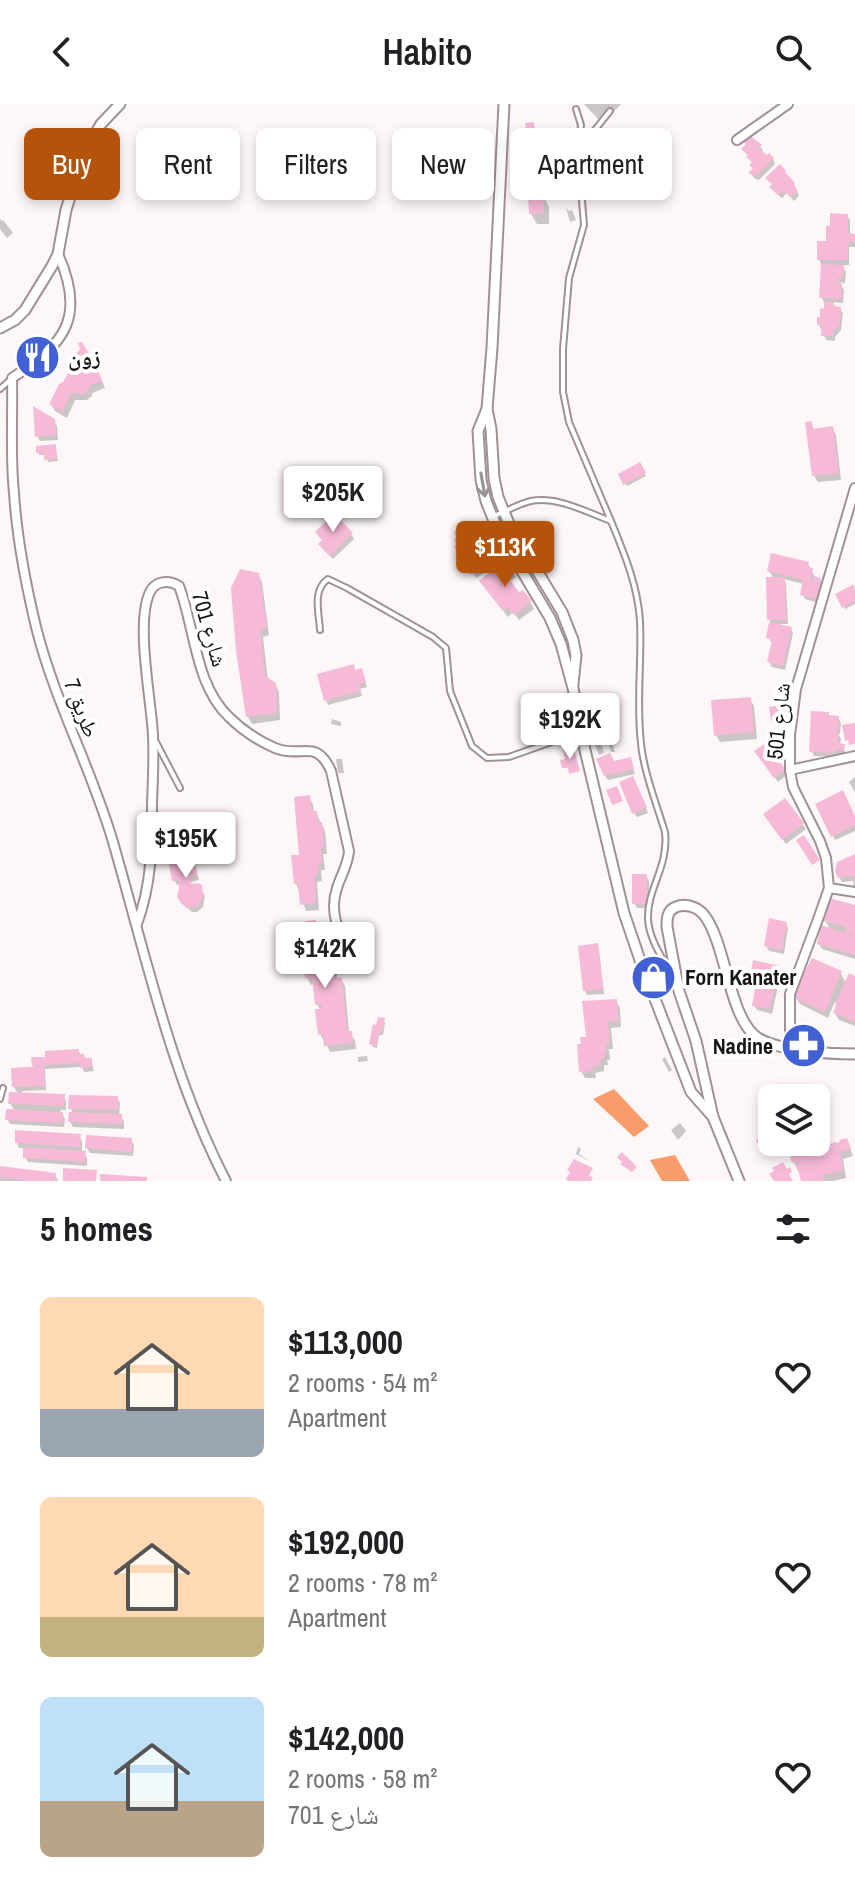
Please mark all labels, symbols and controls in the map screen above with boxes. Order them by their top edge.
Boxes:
text: Habito [382,28,473,76]
icon: back [40,30,84,74]
icon: search [771,30,815,74]
chip: Buy [24,128,120,200]
chip: Rent [136,128,240,200]
chip: Filters [256,128,376,200]
chip: New [392,128,494,200]
chip: Apartment [510,128,672,200]
restaurant icon: زون [13,333,61,381]
place label: زون [68,342,101,372]
pin: $205K [277,466,389,534]
one-way arrow [476,472,491,497]
text: $205K [302,474,364,509]
pin: $113K [449,521,561,589]
text: $113K [474,529,536,564]
street label: شارع 701 [185,588,235,670]
street label: طريق 7 [57,675,107,741]
street label: شارع 501 [759,681,797,761]
pin: $192K [514,693,626,761]
text: $192K [539,701,601,736]
pin: $195K [130,812,242,880]
text: $195K [155,820,217,855]
pin: $142K [269,922,381,990]
text: $142K [294,930,356,965]
shop icon: Forn Kanater [630,953,678,1001]
place label: Forn Kanater [685,962,796,992]
pharmacy icon: Nadine [780,1022,828,1070]
place label: Nadine [713,1031,773,1061]
map controls [758,1084,830,1156]
button: layers [758,1084,830,1156]
text: 5 homes [40,1206,153,1252]
icon: filters [771,1207,815,1251]
text: $113,000 [288,1319,403,1365]
icon: home [104,1329,200,1425]
icon: heart [771,1355,815,1399]
text: 2 rooms · 54 m² [288,1365,437,1400]
text: Apartment [288,1400,386,1435]
text: $192,000 [288,1519,404,1565]
icon: home [104,1529,200,1625]
icon: heart [771,1555,815,1599]
text: 2 rooms · 78 m² [288,1565,437,1600]
text: Apartment [288,1600,386,1635]
text: $142,000 [288,1715,404,1761]
icon: home [104,1729,200,1825]
icon: heart [771,1755,815,1799]
text: 2 rooms · 58 m² [288,1761,437,1796]
text: شارع 701 [288,1797,379,1832]

